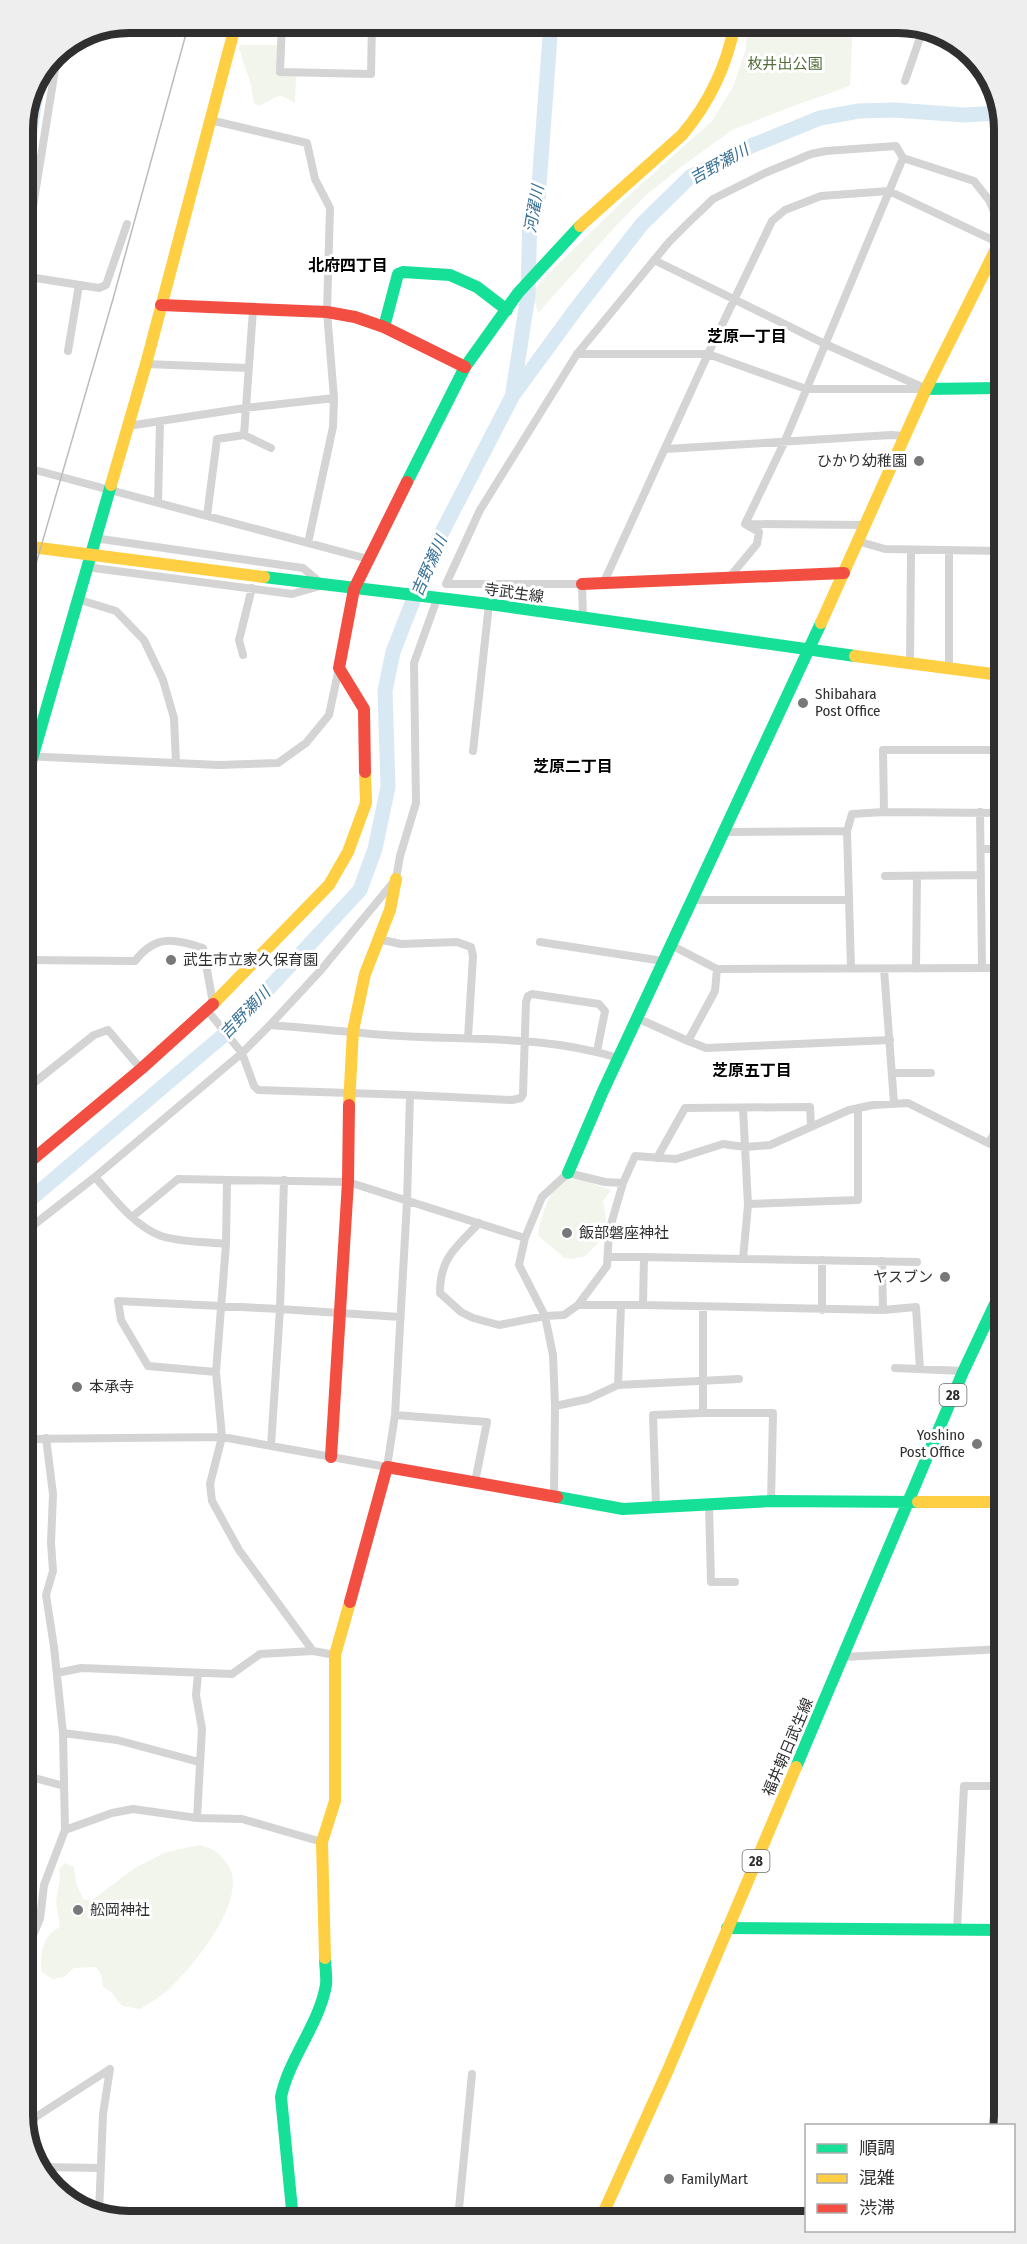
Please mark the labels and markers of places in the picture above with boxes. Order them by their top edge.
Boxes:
place label: ひかり幼稚園 [817,452,907,470]
marker: ひかり幼稚園 [912,454,926,468]
place label: Shibahara Post Office [815,685,881,720]
marker: Shibahara Post Office [796,696,810,710]
place label: 武生市立家久保育園 [183,951,318,969]
marker: 武生市立家久保育園 [164,953,178,967]
place label: 飯部磐座神社 [579,1224,669,1242]
marker: 飯部磐座神社 [560,1226,574,1240]
place label: ヤスブン [873,1268,933,1286]
marker: ヤスブン [938,1270,952,1284]
place label: 本承寺 [89,1378,134,1396]
marker: 本承寺 [70,1380,84,1394]
place label: Yoshino Post Office [899,1426,965,1461]
marker: Yoshino Post Office [970,1437,984,1451]
place label: 舩岡神社 [90,1901,150,1919]
marker: 舩岡神社 [71,1903,85,1917]
place label: FamilyMart [681,2170,748,2188]
marker: FamilyMart [662,2172,676,2186]

